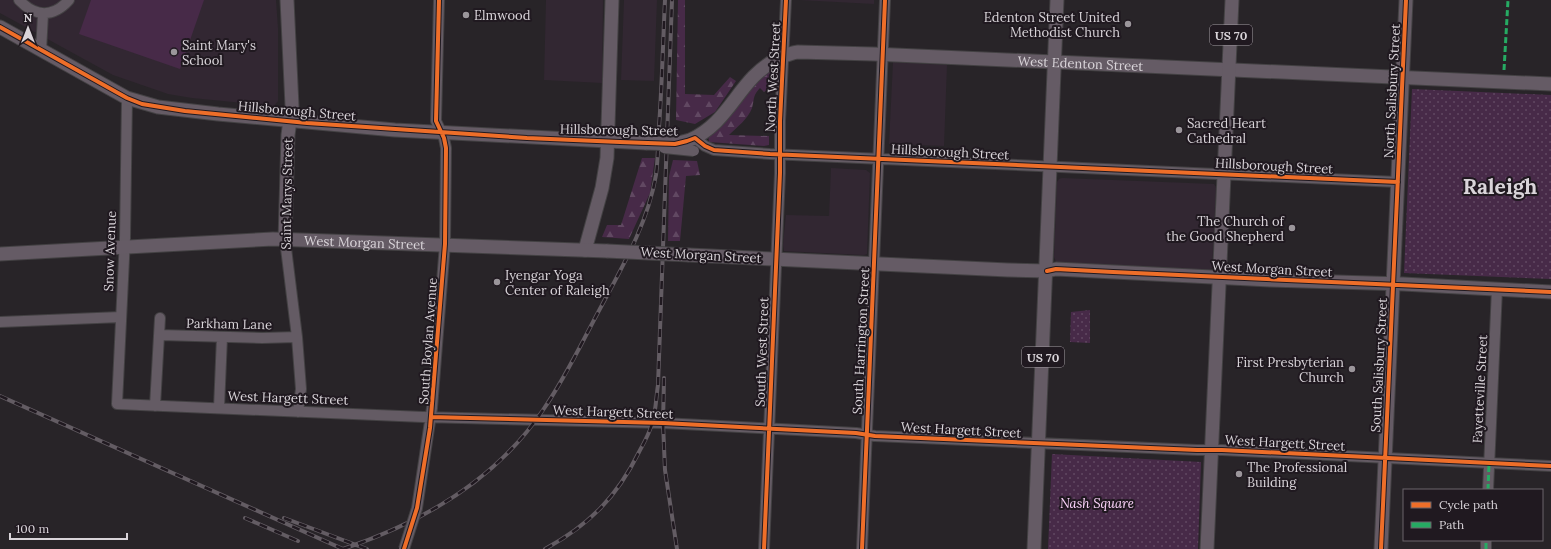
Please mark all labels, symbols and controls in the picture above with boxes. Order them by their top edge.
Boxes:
place label: Elmwood [474,7,531,24]
north arrow [8,8,48,48]
place label: Edenton Street United Methodist Church [984,9,1120,41]
marker: Elmwood [461,10,471,20]
text: N [24,11,33,25]
marker: Edenton Street United Methodist Church [1123,19,1133,29]
street label: North West Street [762,22,784,132]
street label: North Salisbury Street [1380,23,1404,159]
road number: US 70 [1210,25,1252,45]
place label: Saint Mary's School [182,37,256,69]
marker: Saint Mary's School [169,47,179,57]
street label: West Edenton Street [1017,52,1144,74]
street label: Hillsborough Street [237,97,357,125]
place label: Sacred Heart Cathedral [1187,115,1266,147]
street label: Hillsborough Street [560,120,678,140]
marker: Sacred Heart Cathedral [1174,125,1184,135]
street label: Saint Marys Street [278,138,296,250]
street label: Hillsborough Street [890,140,1010,164]
street label: Hillsborough Street [1214,154,1334,178]
district label: Raleigh [1463,173,1537,200]
street label: Snow Avenue [100,210,120,292]
place label: The Church of the Good Shepherd [1166,213,1286,245]
marker: The Church of the Good Shepherd [1287,223,1297,233]
street label: West Morgan Street [304,232,425,253]
street label: West Morgan Street [640,243,762,267]
street label: West Morgan Street [1211,257,1333,281]
place label: Iyengar Yoga Center of Raleigh [505,267,610,299]
street label: South Harrington Street [849,267,873,415]
street label: South Boylan Avenue [415,277,441,405]
marker: Iyengar Yoga Center of Raleigh [492,277,502,287]
street label: South West Street [752,297,772,407]
street label: South Salisbury Street [1367,297,1391,433]
street label: Parkham Lane [186,315,272,333]
street label: Fayetteville Street [1469,334,1491,444]
road number: US 70 [1022,347,1064,367]
place label: First Presbyterian Church [1236,354,1344,386]
marker: First Presbyterian Church [1347,364,1357,374]
street label: West Hargett Street [227,387,349,409]
street label: West Hargett Street [552,401,674,423]
street label: West Hargett Street [900,418,1022,442]
street label: West Hargett Street [1224,431,1346,455]
place label: The Professional Building [1247,459,1348,491]
marker: The Professional Building [1234,469,1244,479]
legend [1403,489,1543,541]
park label: Nash Square [1060,495,1134,512]
text: Cycle path [1439,497,1498,512]
scale bar [10,515,127,541]
text: Path [1439,517,1464,532]
text: 100 m [16,521,49,536]

